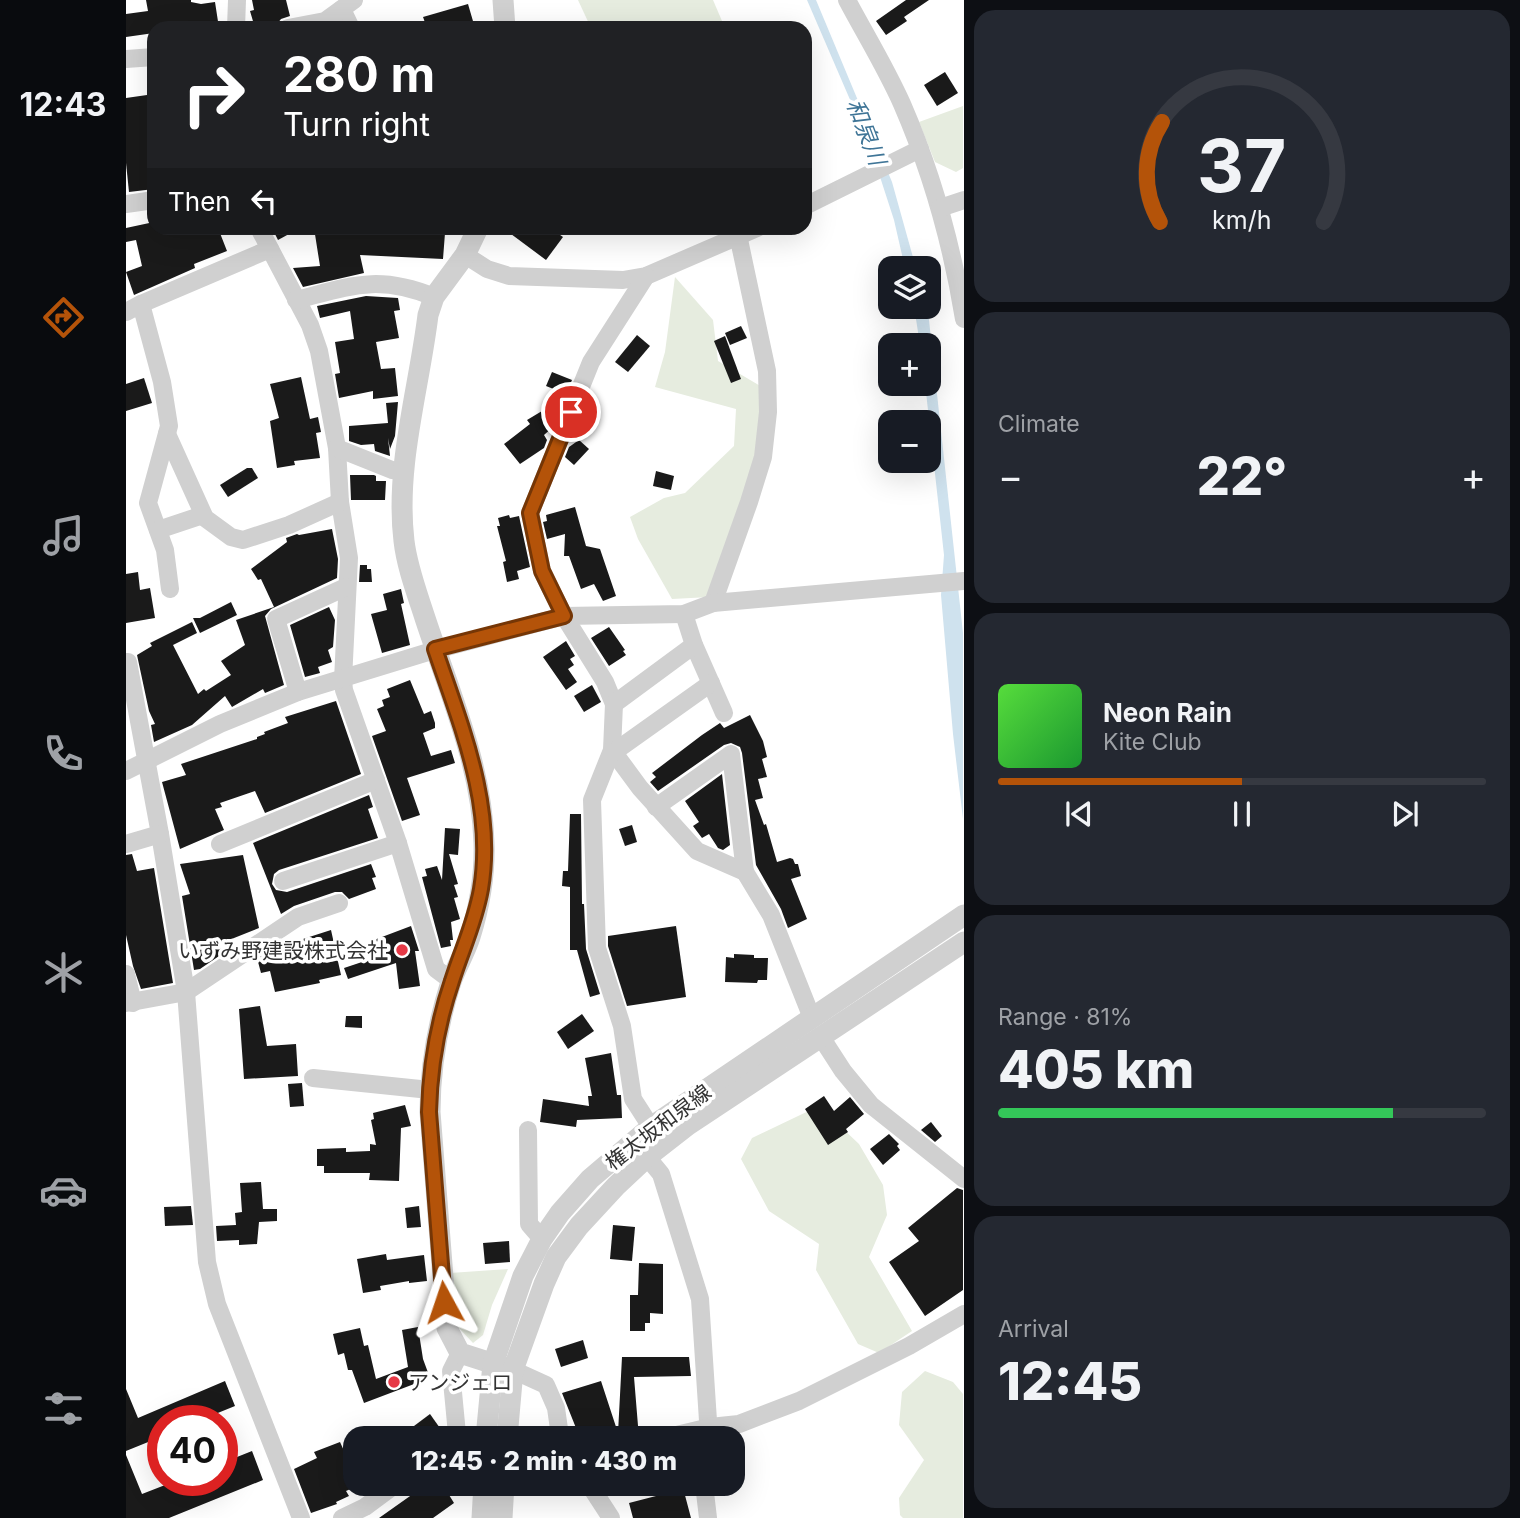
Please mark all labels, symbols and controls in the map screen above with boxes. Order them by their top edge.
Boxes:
text: 280 m [283,45,435,104]
icon: right [168,49,259,140]
text: 12:43 [20,85,106,124]
water label: 和泉川 [841,95,893,172]
text: Turn right [283,105,430,144]
text: 37 [1197,121,1287,210]
icon: left [245,182,283,220]
text: Then [168,186,231,217]
text: km/h [1212,205,1272,235]
map controls [878,256,941,473]
button: layers [878,256,941,319]
icon: directions [39,293,88,342]
button: + [878,333,941,396]
pin [541,382,601,442]
icon: arrive [552,393,590,431]
button: − [878,410,941,473]
text: Climate [998,410,1080,438]
text: 22° [1197,445,1287,508]
text: − [998,453,1023,499]
text: + [1461,453,1486,499]
icon: music [39,511,88,560]
text: Neon Rain [1103,697,1232,728]
text: Kite Club [1103,728,1202,756]
icon: phone [39,729,88,778]
icon: previous [1060,795,1098,833]
icon: pause [1223,795,1261,833]
icon: next [1386,795,1424,833]
place label: いずみ野建設株式会社 [178,938,388,963]
marker: いずみ野建設株式会社 [394,942,410,958]
icon: climate [39,948,88,997]
text: Range · 81% [998,1003,1132,1031]
text: 405 km [998,1038,1194,1101]
street label: 権太坂和泉線 [600,1079,716,1175]
icon: car [39,1166,88,1215]
position arrow [407,1265,481,1339]
text: Arrival [998,1315,1069,1343]
text: 12:45 [998,1350,1142,1413]
place label: アンジェロ [408,1370,512,1395]
marker: アンジェロ [386,1374,402,1390]
icon: filters [39,1384,88,1433]
speed limit sign: 40 [147,1405,238,1496]
text: 12:45 · 2 min · 430 m [411,1445,677,1476]

